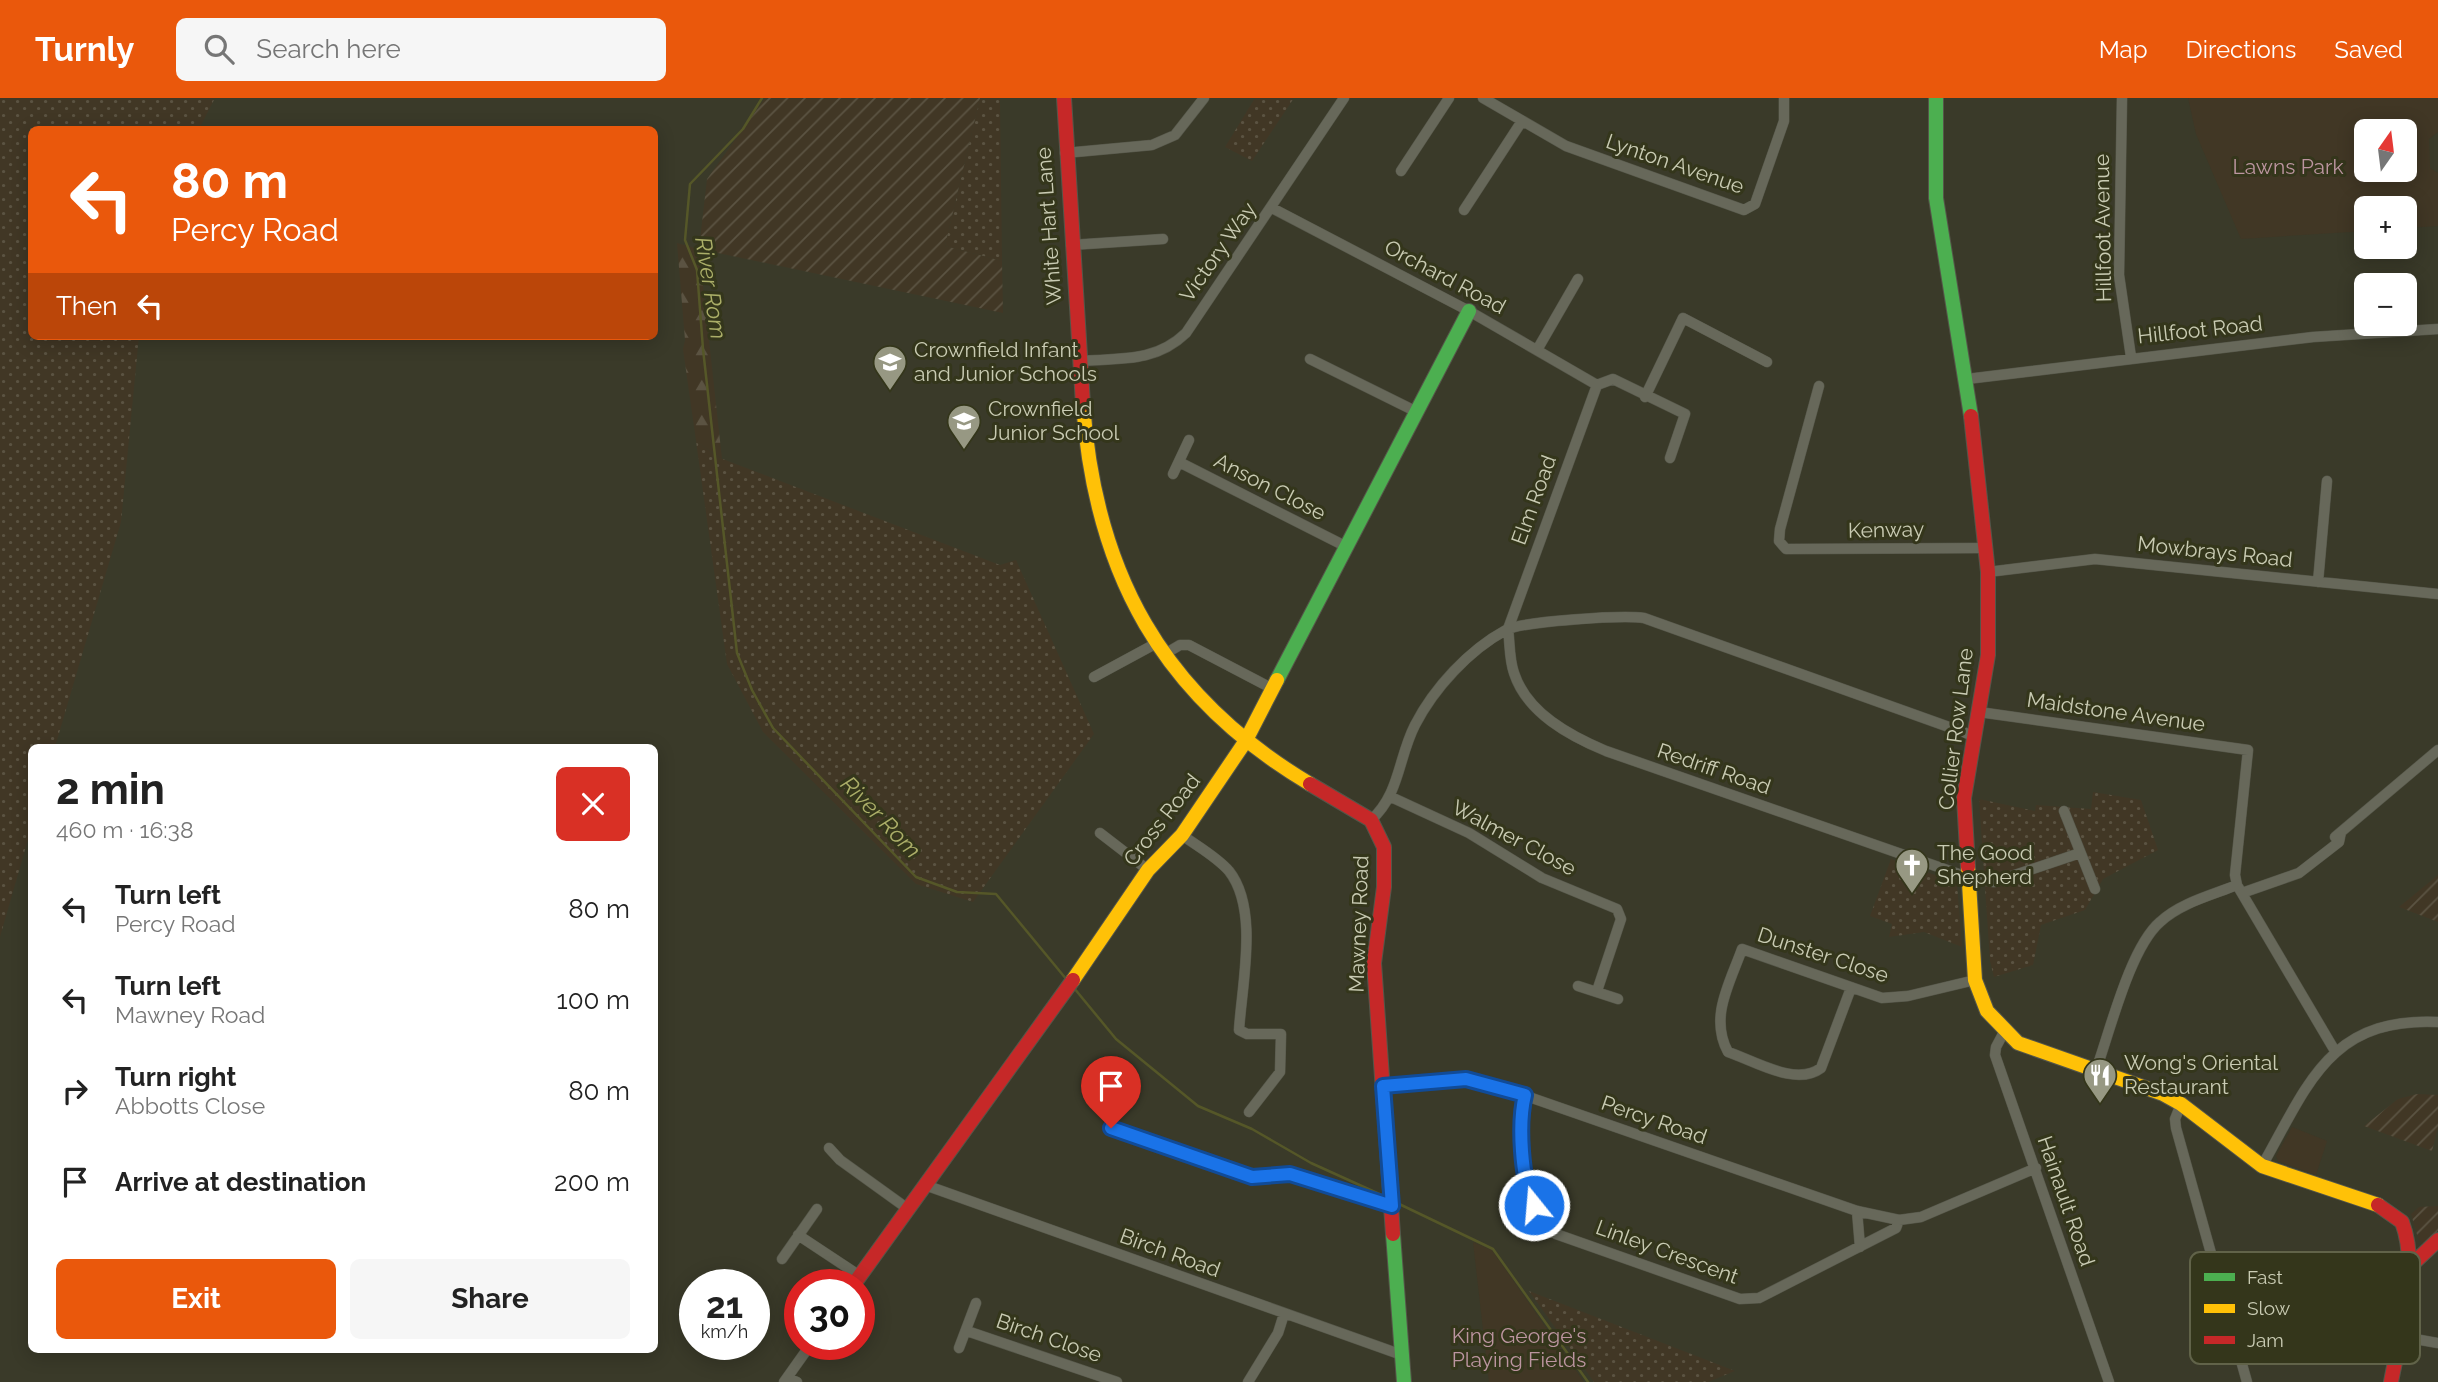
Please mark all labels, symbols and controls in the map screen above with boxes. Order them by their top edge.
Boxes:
search box [176,18,666,81]
text: Turnly [35,30,134,69]
icon: search [200,30,238,68]
text: Search here [256,34,401,64]
text: Map [2099,35,2148,64]
text: Directions [2186,35,2296,64]
text: Saved [2334,35,2403,64]
north arrow [2354,119,2417,182]
map controls [2354,119,2417,336]
street label: Lynton Avenue [1603,128,1747,199]
street label: White Hart Lane [1031,146,1066,306]
text: 80 m [171,152,288,209]
icon: left [56,154,147,245]
street label: Hillfoot Avenue [2089,154,2116,302]
park label: Lawns Park [2232,154,2344,179]
button: + [2354,196,2417,259]
street label: Victory Way [1174,197,1261,306]
text: Percy Road [171,211,339,248]
street label: Orchard Road [1380,234,1510,319]
water label: River Rom [690,235,733,341]
button: − [2354,273,2417,336]
icon: left [131,287,169,325]
text: Then [56,291,117,321]
street label: Hillfoot Road [2136,311,2264,349]
place label: Crownfield Infant and Junior Schools [914,337,1097,386]
school or university icon: Crownfield Infant and Junior Schools [871,343,909,392]
place label: Crownfield Junior School [988,396,1120,445]
school or university icon: Crownfield Junior School [945,402,983,451]
street label: Anson Close [1210,448,1330,525]
street label: Elm Road [1506,452,1561,548]
street label: Kenway [1848,516,1924,543]
street label: Mowbrays Road [2136,531,2294,572]
street label: Collier Row Lane [1933,646,1978,811]
street label: Maidstone Avenue [2025,687,2207,736]
street label: Redriff Road [1654,737,1774,800]
text: 2 min [56,765,165,814]
button: close [556,767,630,841]
street label: Cross Road [1118,769,1205,871]
water label: River Rom [836,770,927,863]
street label: Walmer Close [1448,794,1581,881]
text: 460 m · 16:38 [56,816,194,843]
place label: The Good Shepherd [1937,840,2033,889]
church icon: The Good Shepherd [1893,846,1931,895]
street label: Mawney Road [1344,855,1373,993]
text: Turn left [115,880,221,910]
icon: left [56,890,94,928]
text: 80 m [568,894,630,924]
text: Percy Road [115,910,236,937]
street label: Dunster Close [1754,922,1892,987]
text: Turn left [115,971,221,1001]
icon: left [56,981,94,1019]
text: 100 m [557,985,630,1015]
text: Mawney Road [115,1001,265,1028]
place label: Wong's Oriental Restaurant [2124,1050,2278,1099]
pin [1081,1056,1141,1128]
restaurant icon: Wong's Oriental Restaurant [2081,1056,2119,1105]
text: Turn right [115,1062,236,1092]
icon: arrive [1092,1067,1130,1105]
icon: right [56,1072,94,1110]
text: 80 m [568,1076,630,1106]
street label: Percy Road [1598,1090,1710,1149]
text: Abbotts Close [115,1092,265,1119]
street label: Hainault Road [2033,1132,2100,1269]
icon: arrive [56,1163,94,1201]
text: Arrive at destination [115,1167,366,1197]
text: 200 m [554,1167,630,1197]
position arrow [1497,1168,1571,1242]
street label: Linley Crescent [1593,1214,1742,1289]
street label: Birch Road [1117,1223,1224,1282]
legend [2190,1252,2420,1364]
button: Exit [56,1259,336,1339]
button: Share [350,1259,630,1339]
text: Fast [2247,1266,2283,1288]
speed limit sign: 30 [784,1269,875,1360]
text: 21 [706,1285,743,1326]
text: Slow [2247,1297,2291,1319]
street label: Birch Close [993,1308,1105,1367]
text: km/h [701,1321,748,1342]
park label: King George's Playing Fields [1452,1323,1586,1372]
text: Jam [2247,1329,2284,1351]

